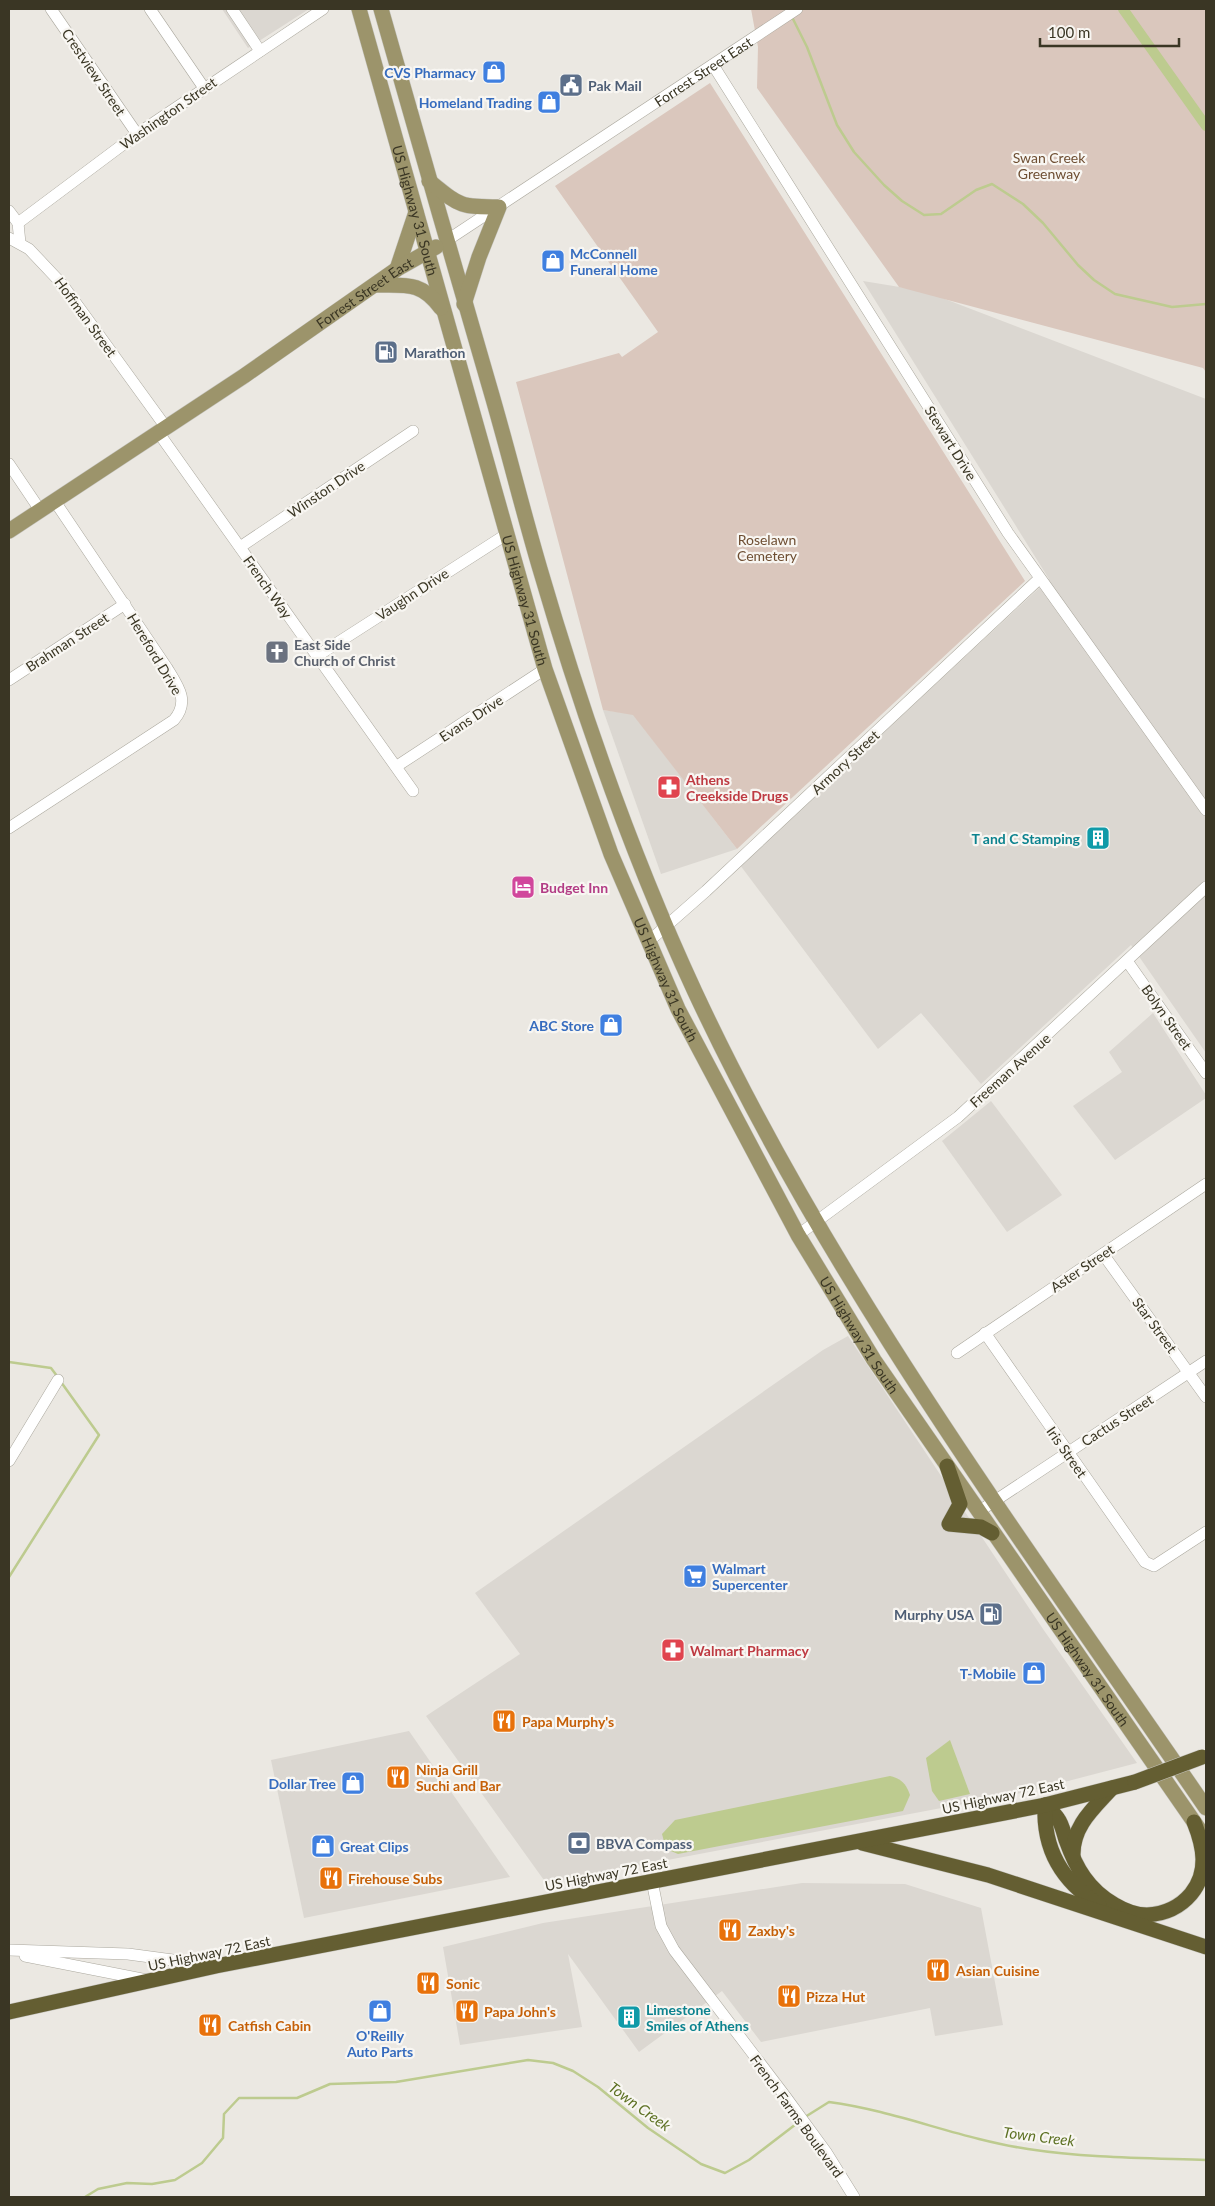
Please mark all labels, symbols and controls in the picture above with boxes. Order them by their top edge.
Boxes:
scale bar [1040,15,1179,47]
text: 100 m [1048,23,1090,41]
street label: Crestview Street [59,25,129,119]
street label: Forrest Street East [651,33,755,110]
shop icon: CVS Pharmacy [481,59,507,85]
place label: CVS Pharmacy [384,64,477,81]
public building icon: Pak Mail [558,72,584,98]
street label: Washington Street [116,73,220,153]
place label: Pak Mail [588,77,642,94]
shop icon: Homeland Trading [536,89,562,115]
place label: Homeland Trading [419,94,533,111]
street label: US Highway 31 South [389,143,442,277]
park label: Swan Creek Greenway [1013,149,1086,182]
place label: McConnell Funeral Home [570,245,658,278]
shop icon: McConnell Funeral Home [540,248,566,274]
street label: Forrest Street East [313,253,416,332]
street label: Hoffman Street [51,274,121,360]
fuel station icon: Marathon [373,339,399,365]
place label: Marathon [404,344,465,361]
street label: Stewart Drive [921,403,981,483]
street label: Winston Drive [284,457,368,521]
park label: Roselawn Cemetery [737,531,798,564]
street label: US Highway 31 South [499,533,552,667]
street label: French Way [240,552,296,622]
street label: Vaughn Drive [373,564,451,624]
street label: Brahman Street [22,609,112,675]
street label: Hereford Drive [124,610,186,698]
place label: East Side Church of Christ [294,636,396,669]
church icon: East Side Church of Christ [264,639,290,665]
street label: Evans Drive [436,691,506,745]
street label: Armory Street [808,726,882,798]
place label: Athens Creekside Drugs [685,771,788,804]
pharmacy icon: Athens Creekside Drugs [656,774,682,800]
building icon: T and C Stamping [1085,825,1111,851]
place label: T and C Stamping [971,830,1081,847]
hotel icon: Budget Inn [510,874,536,900]
place label: Budget Inn [540,879,608,896]
street label: US Highway 31 South [631,914,702,1044]
street label: Bolyn Street [1138,981,1196,1053]
shop icon: ABC Store [598,1012,624,1038]
place label: ABC Store [528,1017,595,1034]
street label: Freeman Avenue [966,1029,1054,1111]
street label: Aster Street [1047,1240,1117,1296]
street label: US Highway 31 South [817,1273,903,1396]
street label: Star Street [1129,1294,1181,1356]
street label: Cactus Street [1078,1390,1156,1450]
street label: Iris Street [1043,1423,1091,1481]
place label: Walmart Supercenter [712,1560,788,1593]
supermarket icon: Walmart Supercenter [682,1563,708,1589]
fuel station icon: Murphy USA [978,1601,1004,1627]
place label: Murphy USA [894,1606,974,1623]
street label: US Highway 31 South [1043,1609,1133,1729]
pharmacy icon: Walmart Pharmacy [660,1637,686,1663]
place label: Walmart Pharmacy [690,1642,810,1659]
shop icon: T-Mobile [1021,1660,1047,1686]
place label: T-Mobile [960,1665,1017,1682]
restaurant icon: Papa Murphy's [491,1708,517,1734]
place label: Papa Murphy's [522,1713,614,1730]
place label: Ninja Grill Suchi and Bar [416,1761,502,1794]
restaurant icon: Ninja Grill Suchi and Bar [385,1764,411,1790]
shop icon: Dollar Tree [340,1770,366,1796]
place label: Dollar Tree [268,1775,337,1792]
street label: US Highway 72 East [940,1775,1066,1817]
bank icon: BBVA Compass [566,1830,592,1856]
shop icon: Great Clips [310,1833,336,1859]
place label: BBVA Compass [596,1835,692,1852]
place label: Great Clips [340,1838,409,1855]
street label: US Highway 72 East [543,1854,669,1894]
restaurant icon: Firehouse Subs [318,1865,344,1891]
place label: Firehouse Subs [348,1870,442,1887]
restaurant icon: Zaxby's [717,1917,743,1943]
place label: Zaxby's [748,1922,795,1939]
street label: US Highway 72 East [146,1932,272,1974]
restaurant icon: Asian Cuisine [925,1957,951,1983]
place label: Asian Cuisine [955,1962,1040,1979]
restaurant icon: Sonic [415,1970,441,1996]
place label: Sonic [446,1975,480,1992]
restaurant icon: Pizza Hut [776,1983,802,2009]
place label: Pizza Hut [806,1988,866,2005]
shop icon: O'Reilly Auto Parts [367,1998,393,2024]
restaurant icon: Papa John's [454,1998,480,2024]
place label: Limestone Smiles of Athens [646,2001,749,2034]
place label: Papa John's [484,2003,556,2020]
building icon: Limestone Smiles of Athens [616,2004,642,2030]
restaurant icon: Catfish Cabin [197,2012,223,2038]
place label: Catfish Cabin [228,2017,311,2034]
place label: O'Reilly Auto Parts [346,2027,413,2060]
street label: French Farms Boulevard [747,2051,847,2181]
water label: Town Creek [606,2078,675,2135]
water label: Town Creek [1002,2123,1077,2149]

